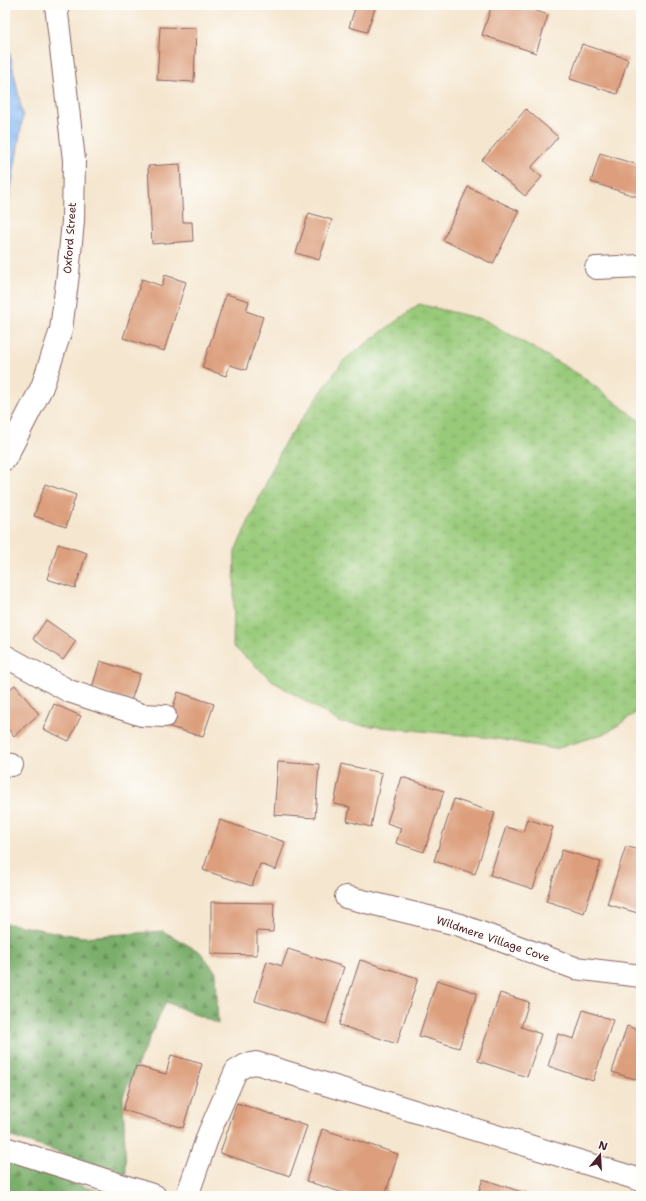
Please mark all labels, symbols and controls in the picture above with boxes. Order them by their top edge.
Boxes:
street label: Oxford Street [60,201,80,274]
street label: Wildmere Village Cove [434,913,552,965]
north arrow [580,1135,620,1175]
text: N [596,1137,610,1155]

